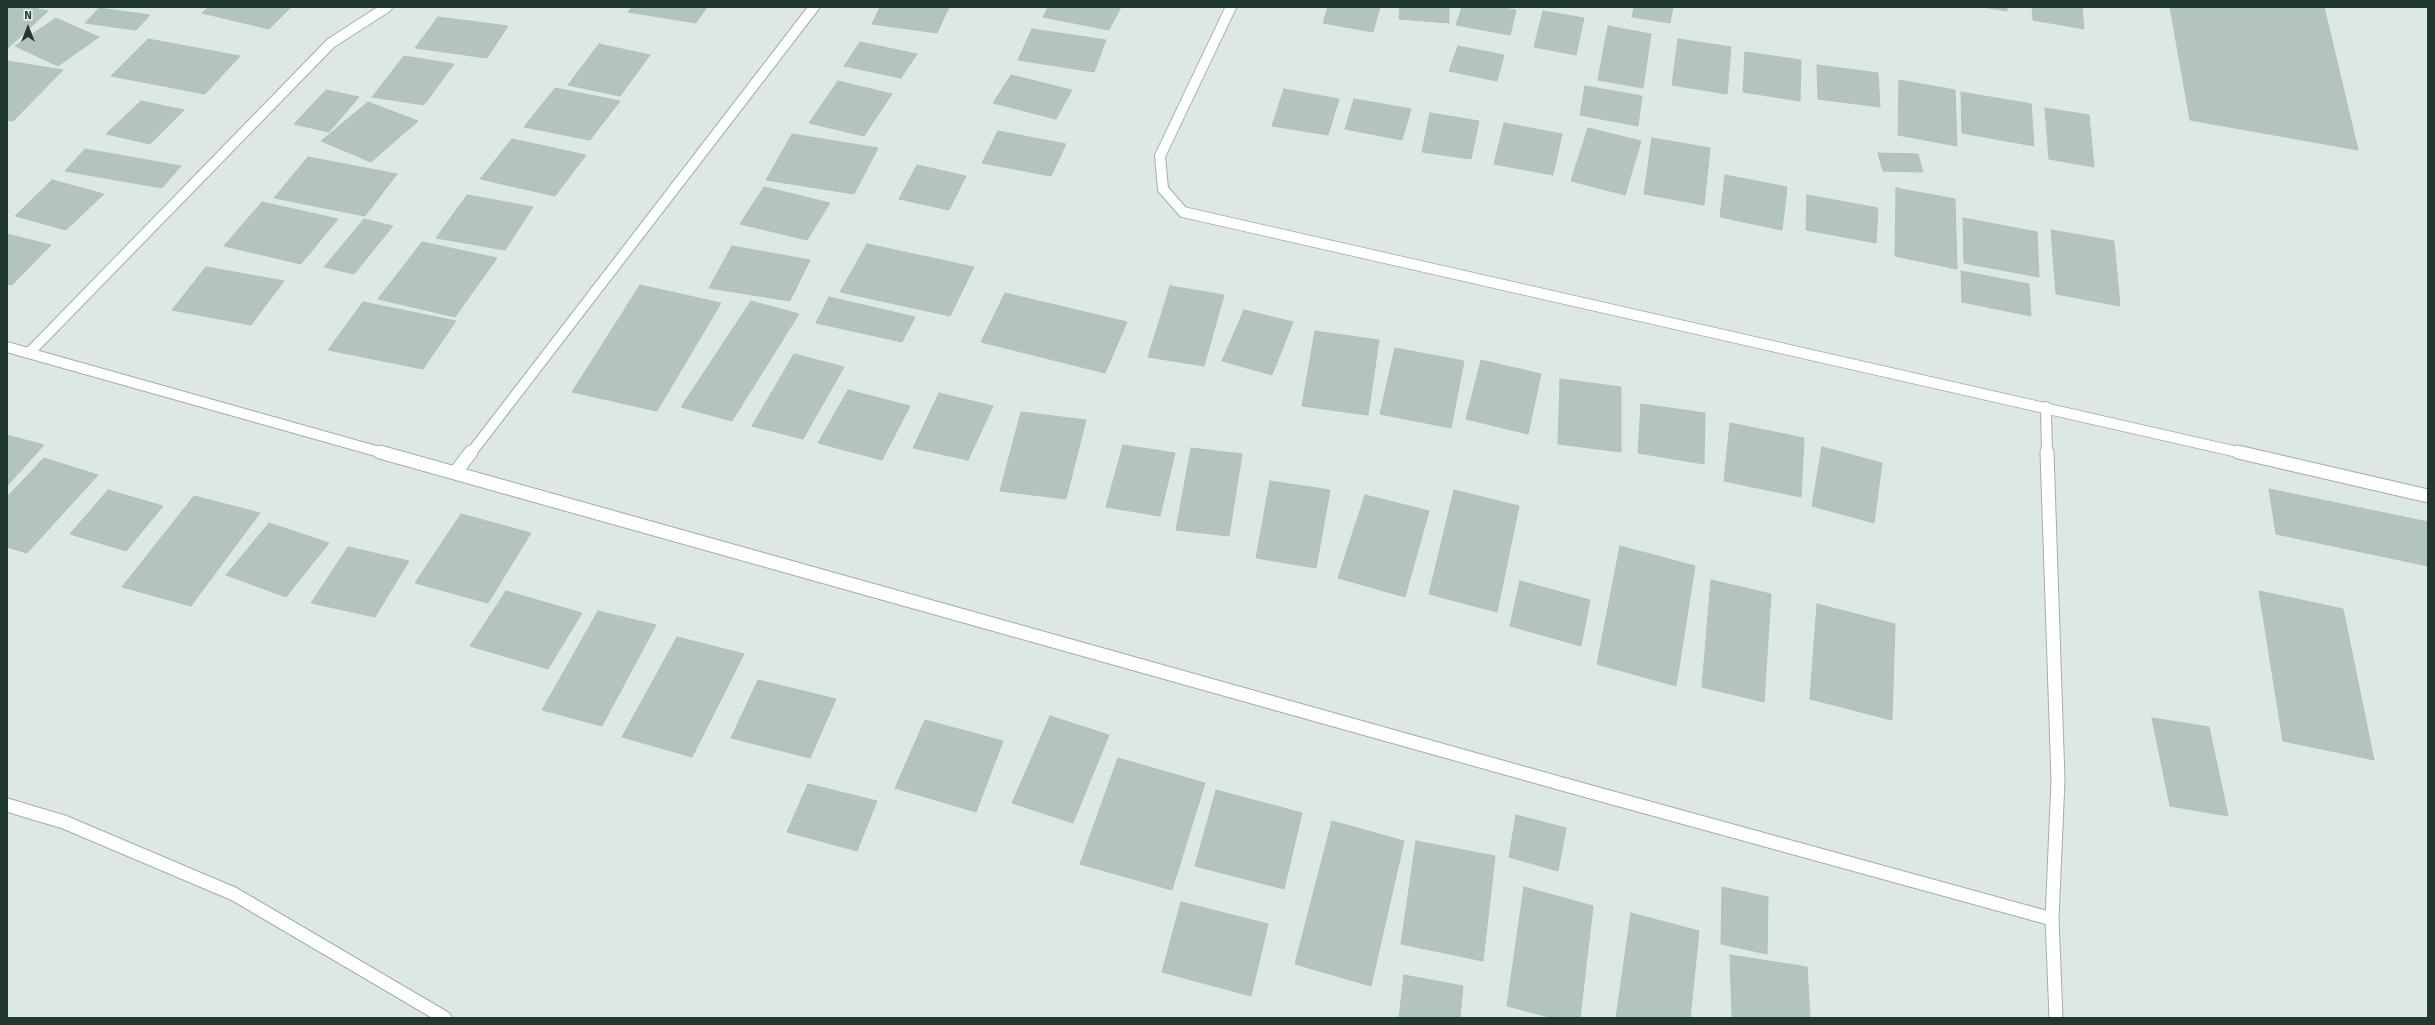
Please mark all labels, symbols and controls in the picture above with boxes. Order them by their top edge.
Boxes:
north arrow [8,8,48,48]
text: N [24,9,32,22]

